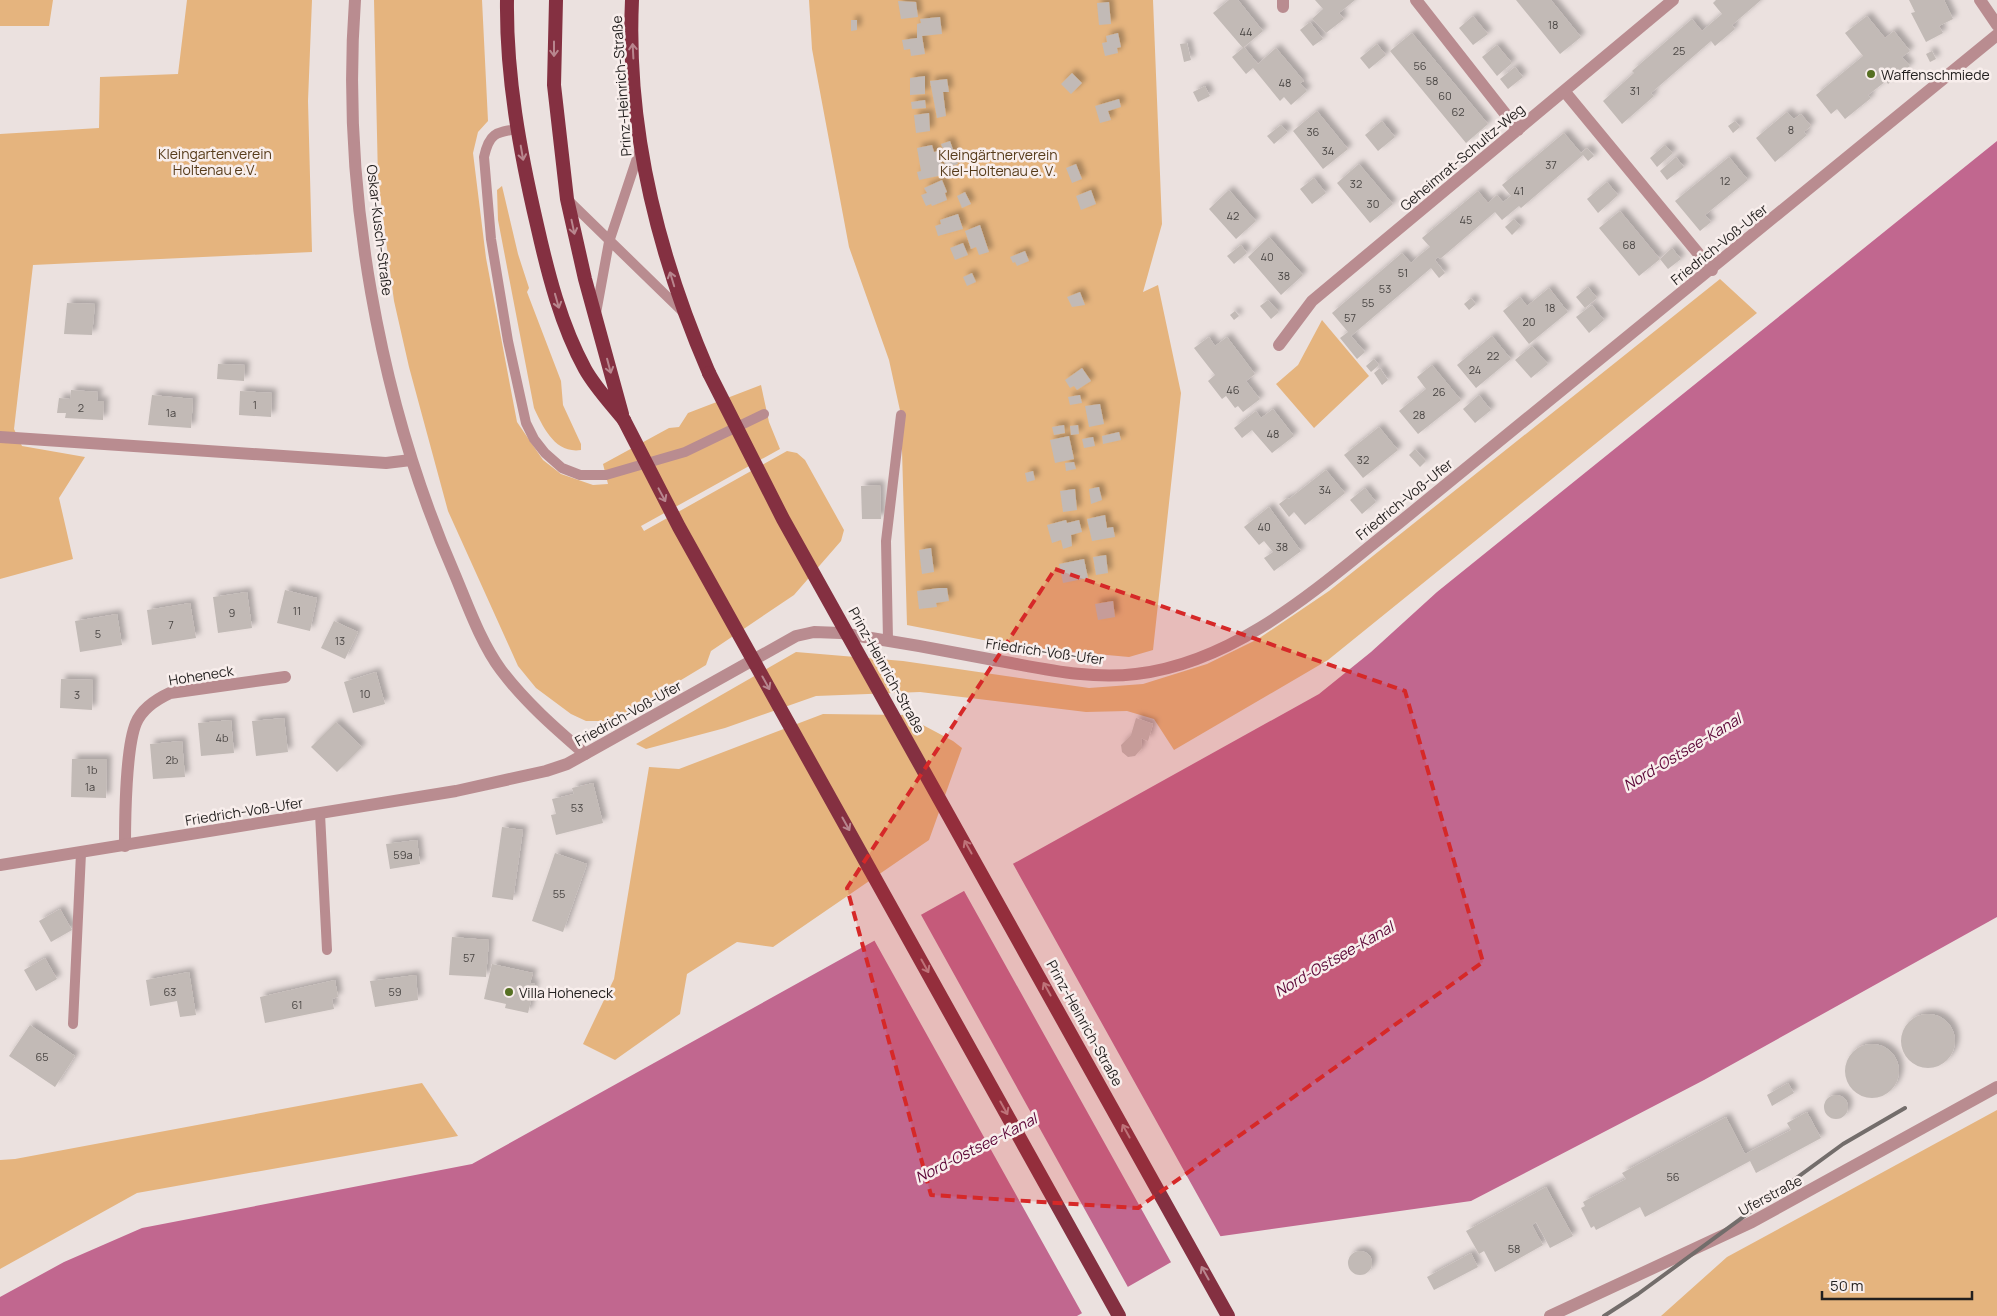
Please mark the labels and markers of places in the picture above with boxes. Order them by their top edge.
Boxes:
place label: Waffenschmiede [1881,65,1990,84]
marker: Waffenschmiede [1865,68,1877,80]
place label: Villa Hoheneck [519,983,614,1002]
marker: Villa Hoheneck [503,986,515,998]

